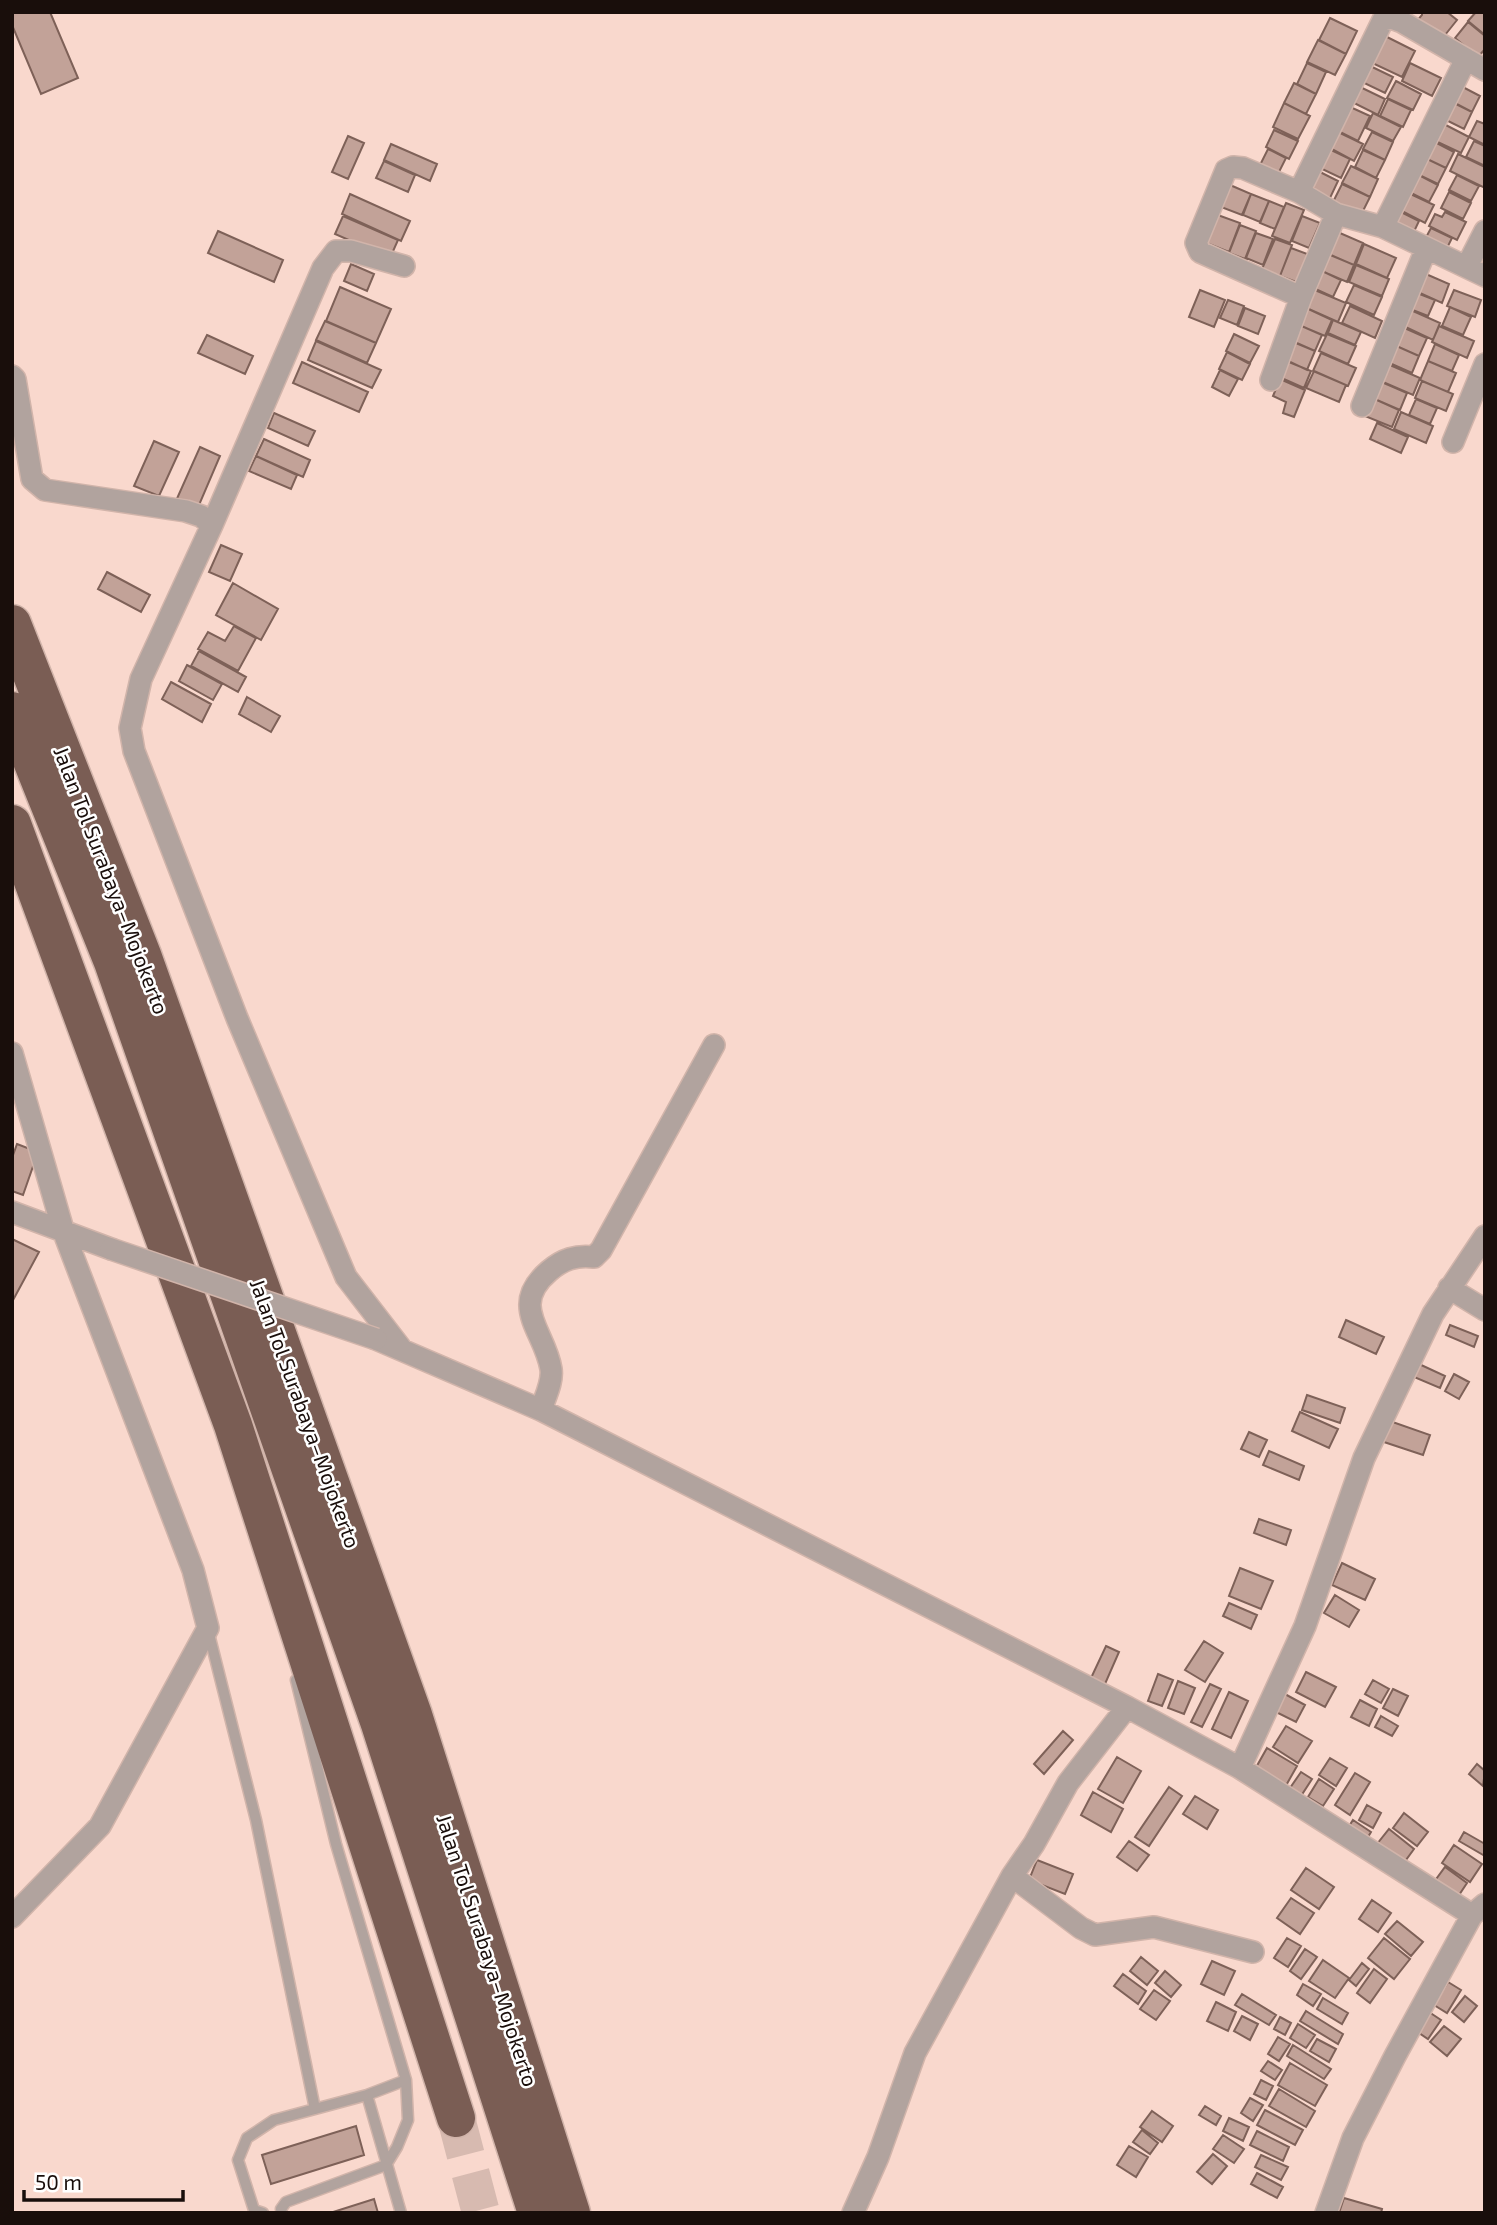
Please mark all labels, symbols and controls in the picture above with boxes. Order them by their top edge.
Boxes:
street label: Jalan Tol Surabaya–Mojokerto [48,743,175,1018]
street label: Jalan Tol Surabaya–Mojokerto [245,1275,366,1551]
street label: Jalan Tol Surabaya–Mojokerto [431,1811,544,2090]
scale bar [24,2158,184,2202]
text: 50 m [35,2169,82,2194]

